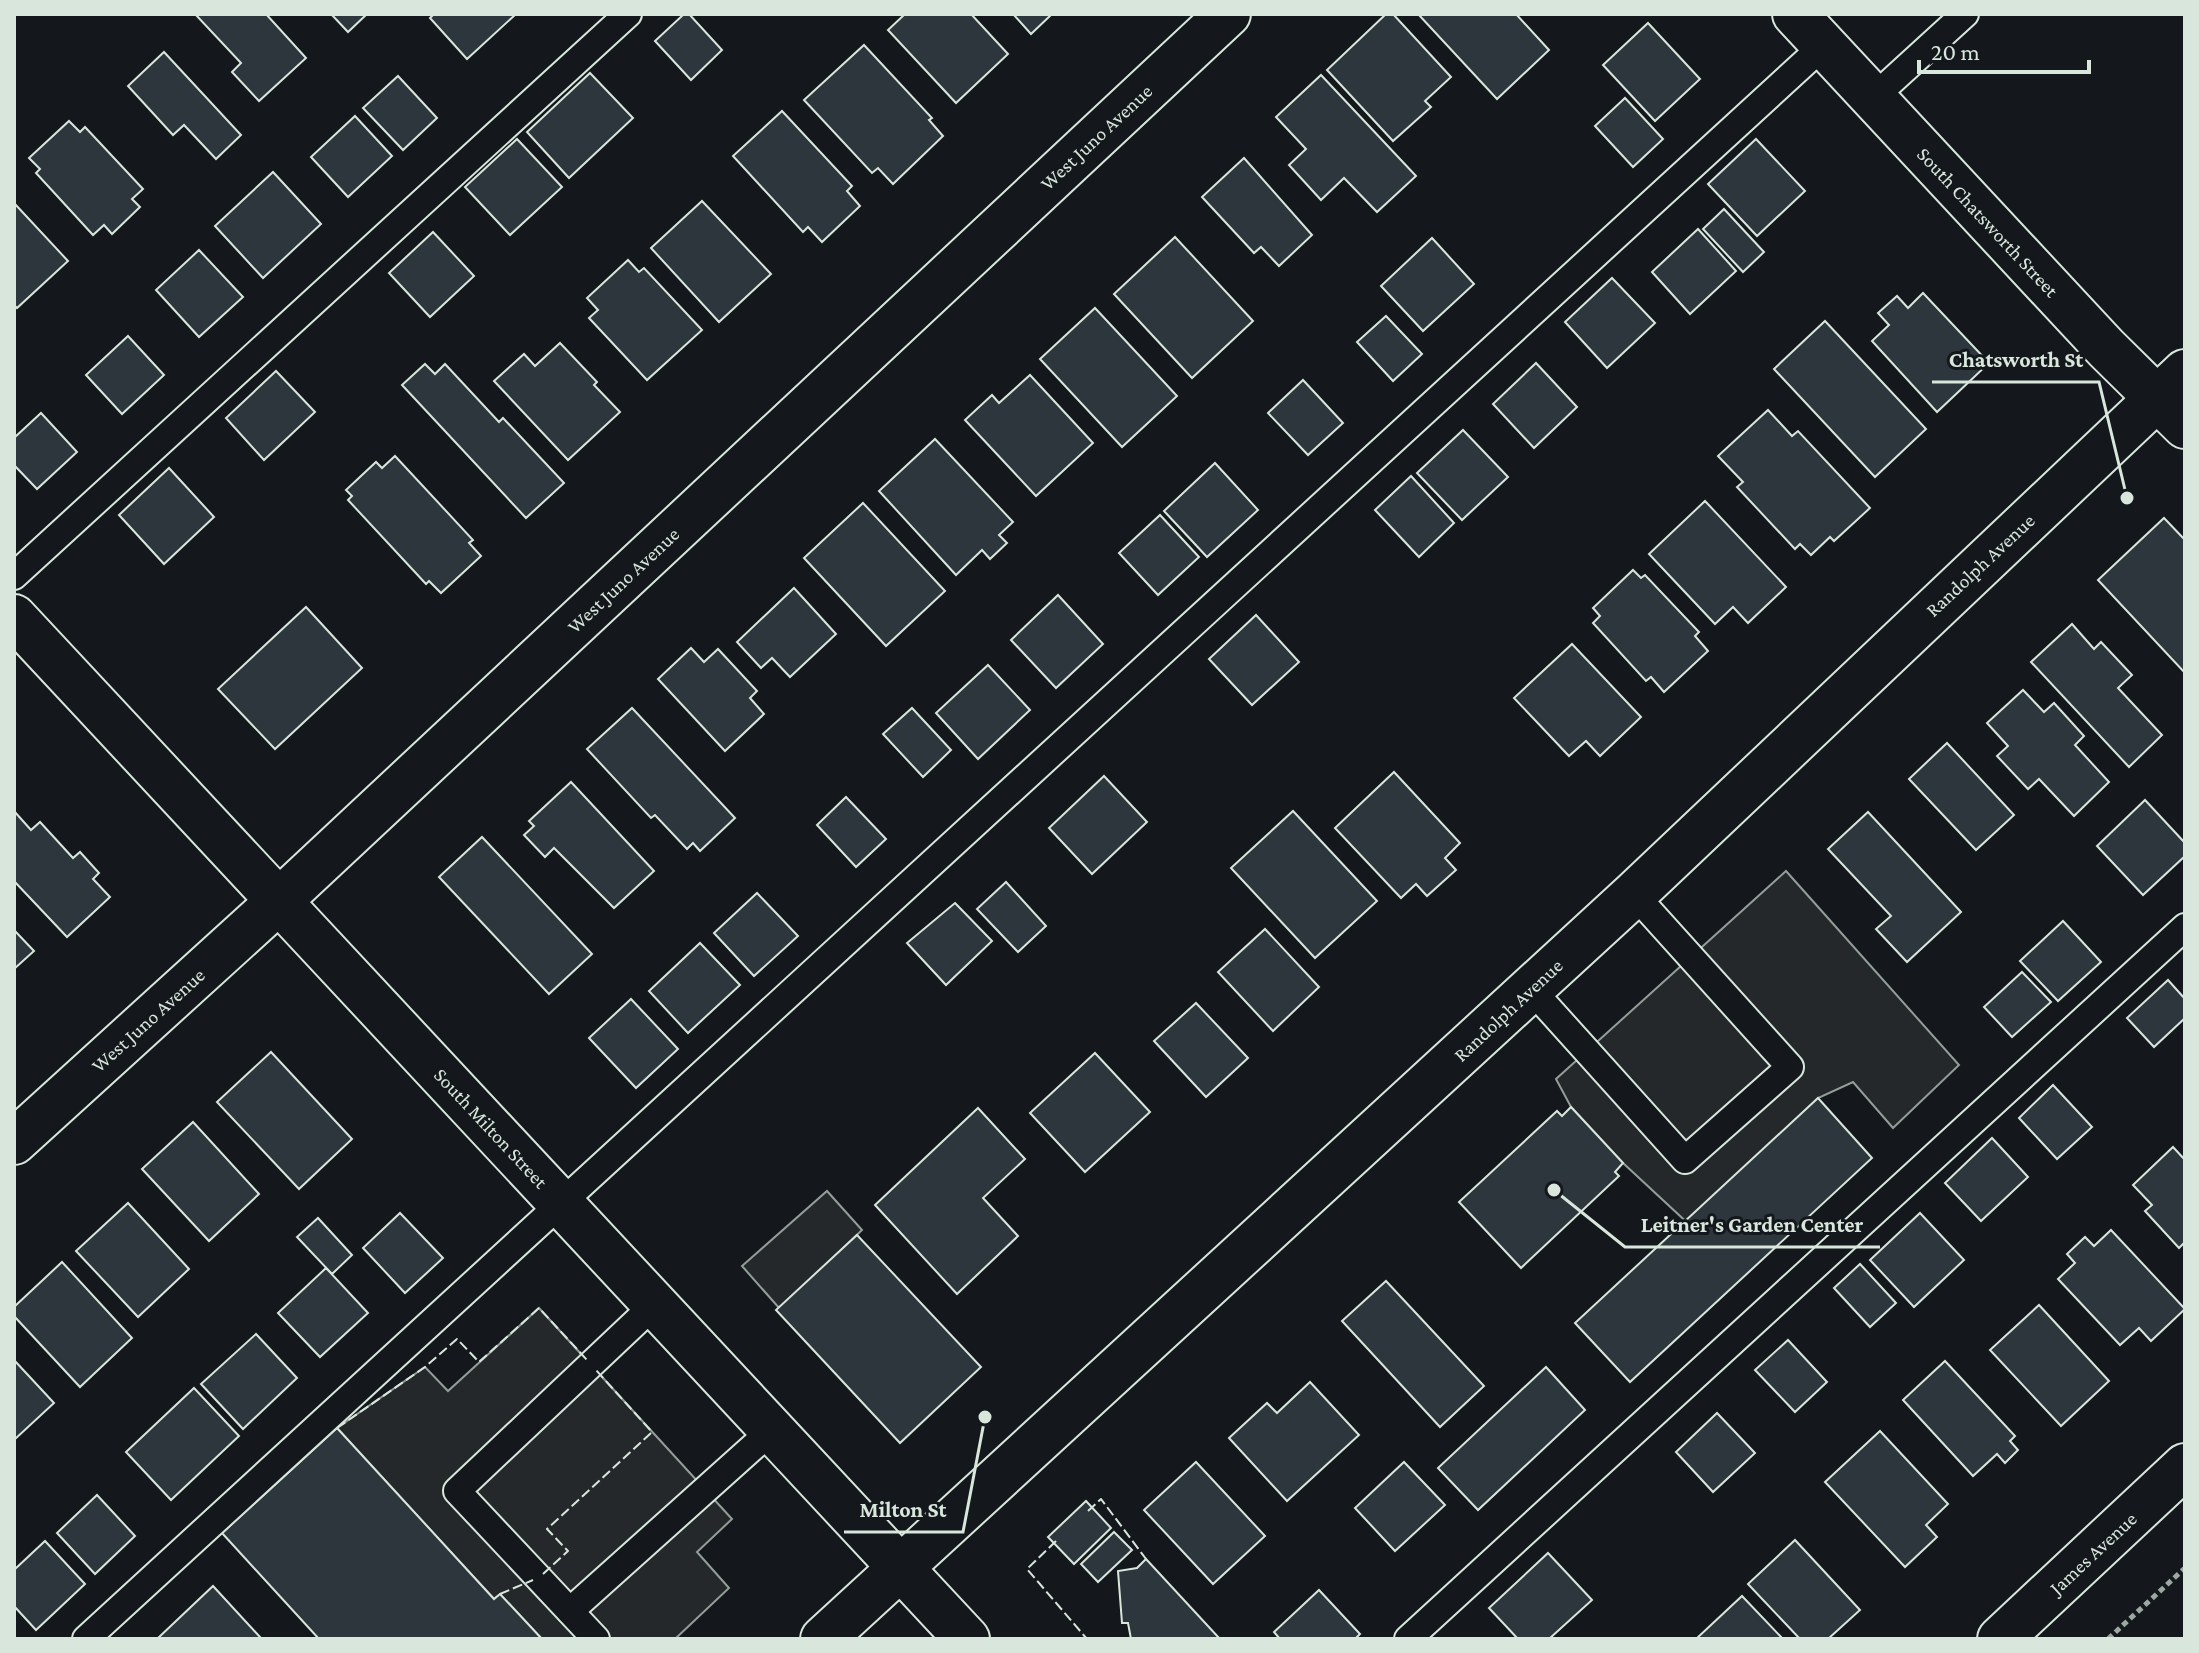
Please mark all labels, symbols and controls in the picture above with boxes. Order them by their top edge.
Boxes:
scale bar [1919,24,2089,74]
text: 20 m [1931,38,1980,65]
street label: West Juno Avenue [1036,80,1157,195]
street label: South Chatsworth Street [1913,143,2063,302]
callout: Chatsworth St [1932,336,2099,382]
text: Chatsworth St [1949,347,2084,372]
street label: Randolph Avenue [1921,509,2040,622]
street label: West Juno Avenue [563,523,684,638]
street label: Randolph Avenue [1449,954,1568,1067]
street label: West Juno Avenue [87,963,210,1077]
street label: South Milton Street [430,1064,552,1193]
callout: Leitner's Garden Center [1625,1201,1880,1247]
text: Leitner's Garden Center [1641,1212,1863,1237]
callout: Milton St [844,1486,963,1532]
text: Milton St [860,1497,947,1522]
street label: James Avenue [2044,1507,2142,1601]

